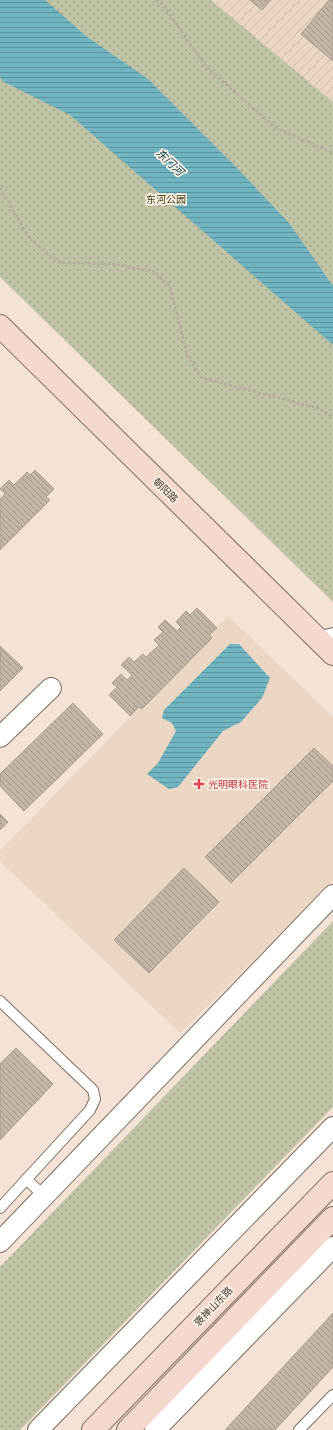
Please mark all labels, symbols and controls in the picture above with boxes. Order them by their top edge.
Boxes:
water label: 东门河 [153,146,188,180]
park label: 东河公园 [146,194,186,206]
street label: 朝阳路 [150,476,180,506]
marker: 光明眼科医院 [193,778,205,790]
place label: 光明眼科医院 [208,779,268,791]
street label: 褒禅山东路 [192,1285,235,1329]

